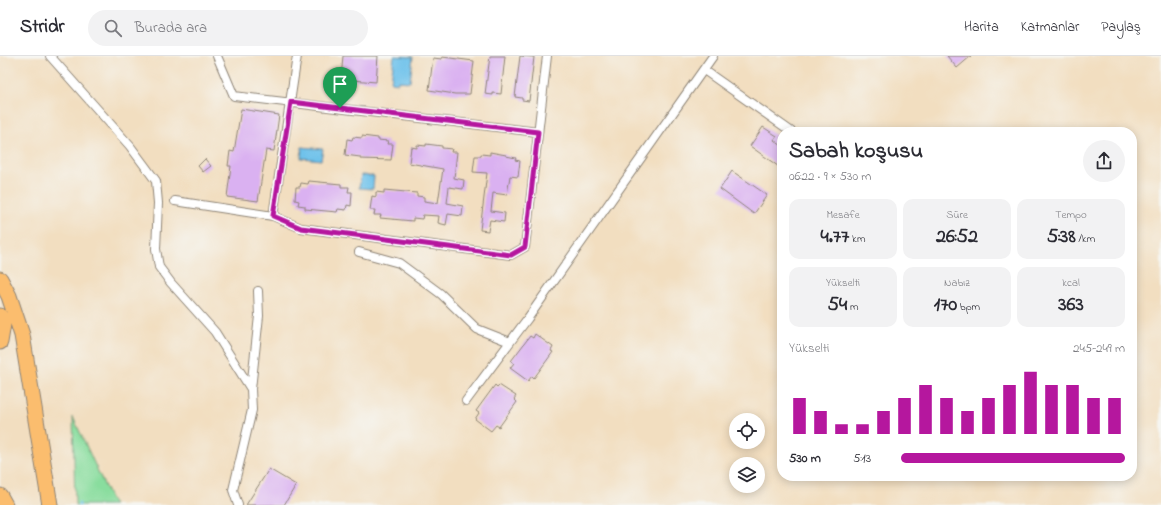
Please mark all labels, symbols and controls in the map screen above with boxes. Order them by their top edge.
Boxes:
search box [88,10,368,46]
text: Stridr [20,14,64,41]
icon: search [102,17,124,39]
text: Burada ara [134,17,207,39]
text: Harita [964,17,999,38]
text: Katmanlar [1021,17,1079,38]
text: Paylaş [1101,17,1141,38]
pin [323,67,357,108]
icon: arrive [329,73,351,95]
text: Sabah koşusu [789,136,923,168]
button: share [1083,140,1125,182]
text: 06:22 · 9 × 530 m [789,167,871,186]
text: Mesafe [826,207,860,223]
text: Süre [946,207,968,223]
text: Tempo [1055,207,1087,223]
text: 4.77 [821,223,849,252]
text: 26:52 [936,223,978,252]
text: 5:38 [1047,223,1076,252]
text: km [849,231,865,247]
text: /km [1076,231,1095,247]
text: Yükselti [826,275,860,291]
text: Nabız [944,275,970,291]
text: kcal [1062,275,1080,291]
text: 54 [828,291,847,320]
text: 170 [934,291,957,320]
text: 363 [1058,291,1084,320]
text: m [847,299,858,315]
text: bpm [957,299,980,315]
text: Yükselti [789,339,829,358]
text: 245–249 m [1073,339,1125,358]
map controls [729,413,765,493]
button: locate [729,413,765,449]
text: 530 m [789,449,821,468]
text: 5:13 [853,449,871,468]
button: layers [729,457,765,493]

